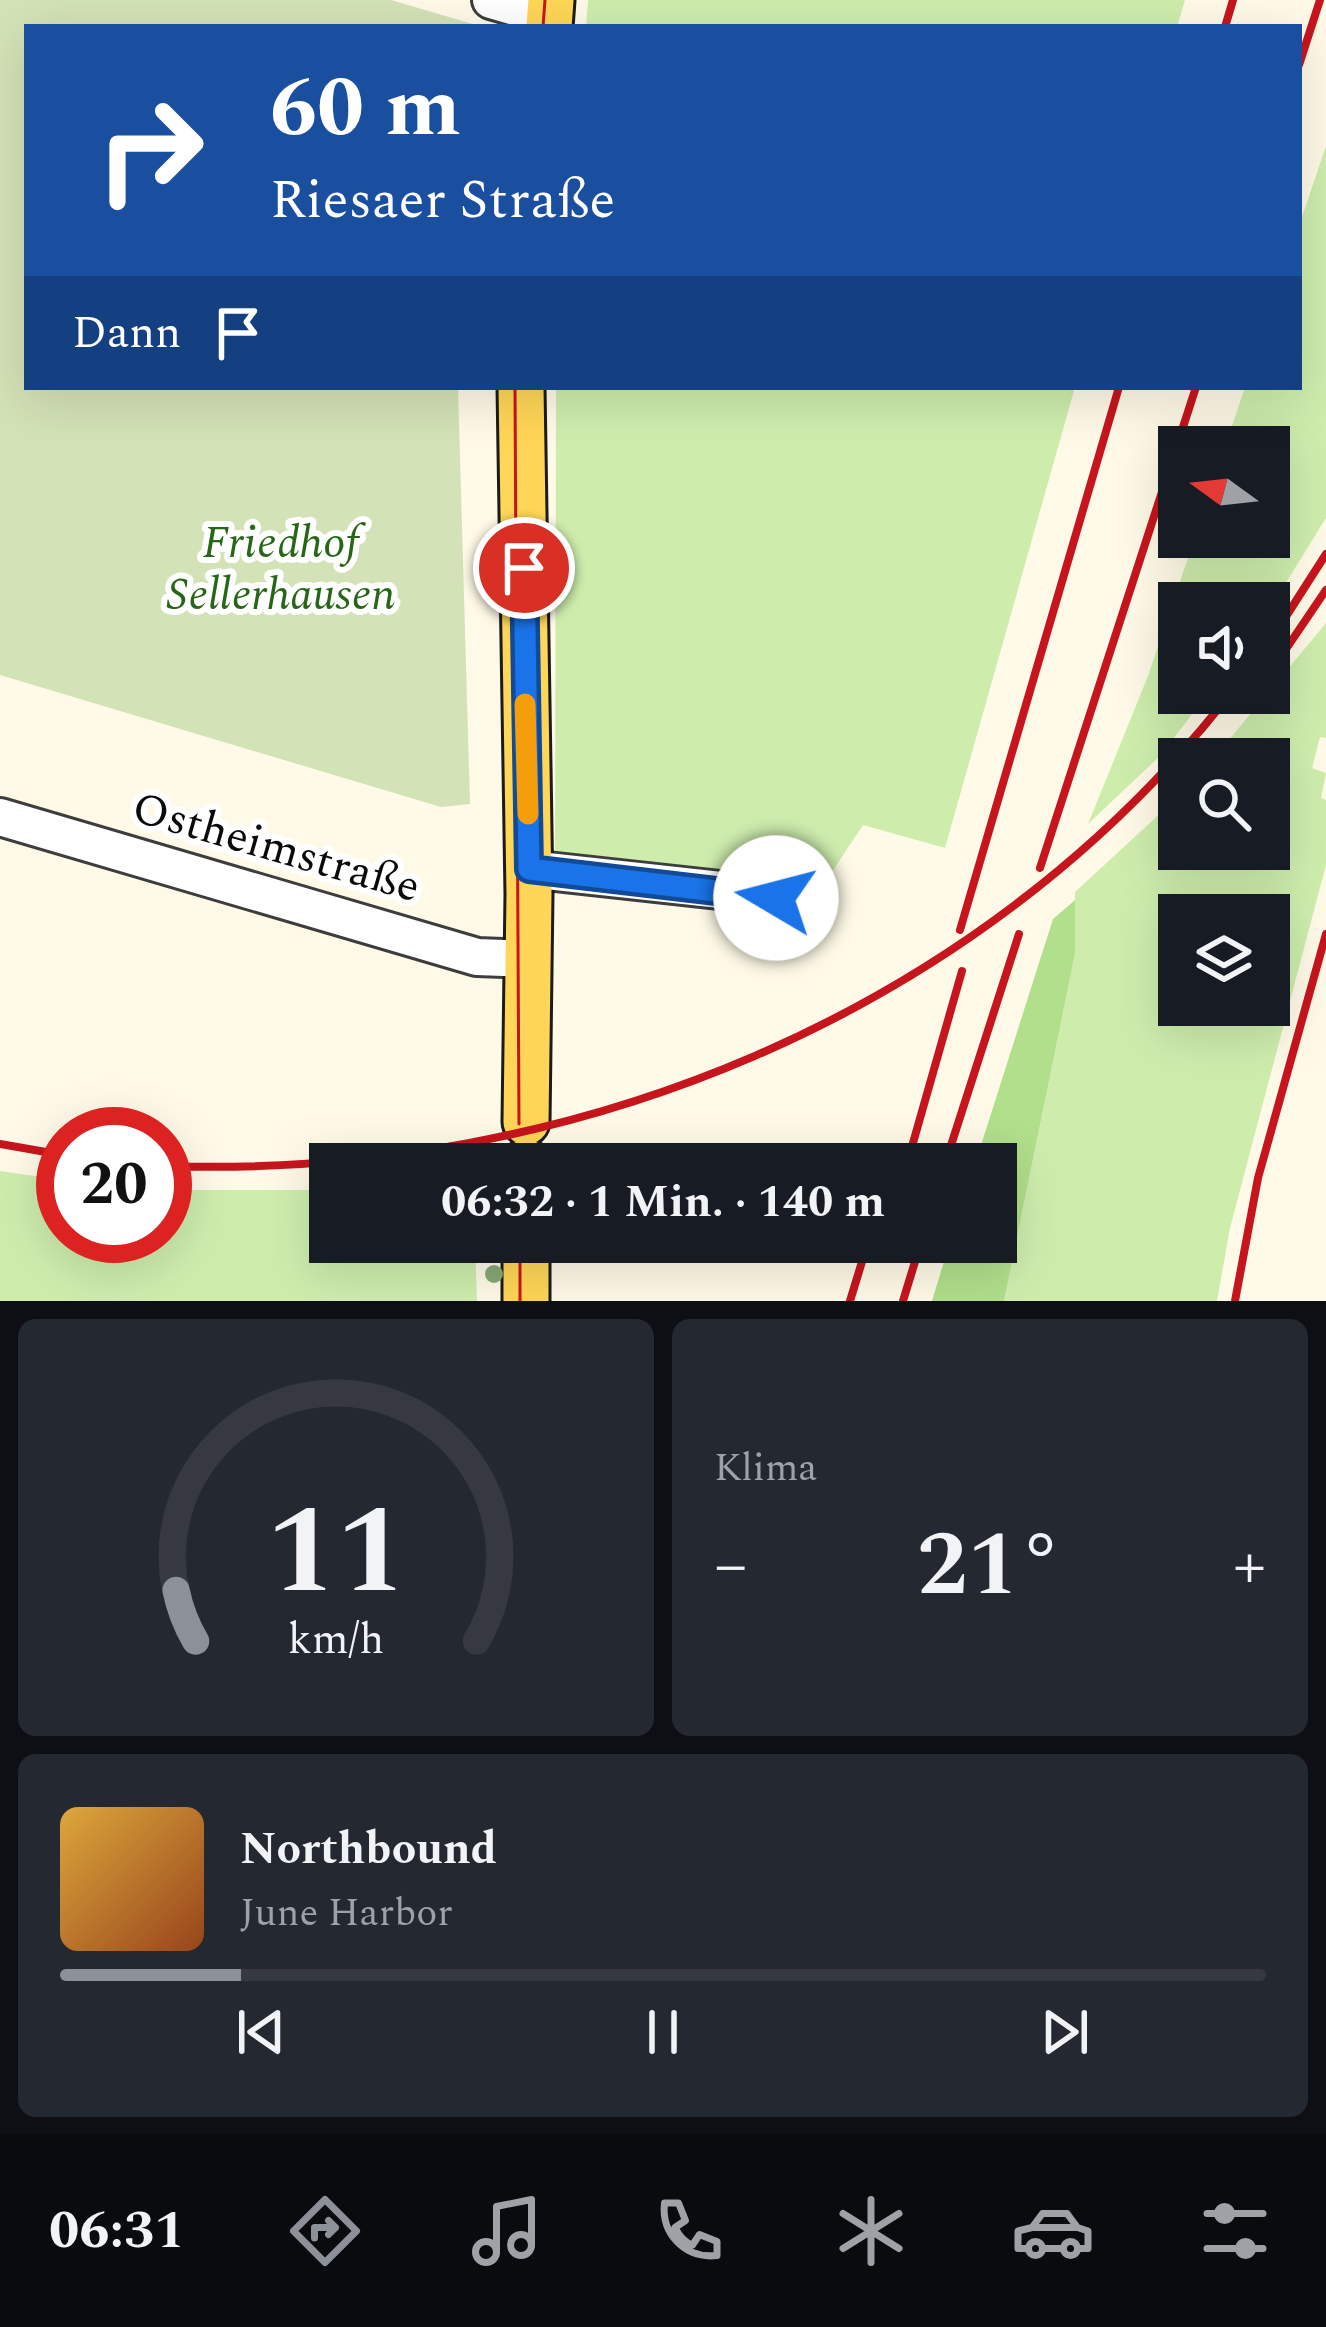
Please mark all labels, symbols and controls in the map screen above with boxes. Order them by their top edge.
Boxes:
text: 60 m [270,45,461,173]
icon: right [72,72,228,228]
text: Riesaer Straße [270,160,616,242]
text: Dann [72,299,181,368]
icon: arrive [205,300,271,366]
north arrow [1158,426,1290,558]
map controls [1158,426,1290,1026]
park label: Friedhof Sellerhausen [167,509,395,630]
pin [473,517,575,619]
icon: arrive [491,535,557,601]
button: sound [1158,582,1290,714]
button: search [1158,738,1290,870]
street label: Ostheimstraße [124,774,428,922]
position arrow [713,835,839,961]
button: layers [1158,894,1290,1026]
speed limit sign: 20 [36,1107,192,1263]
text: 06:32 · 1 Min. · 140 m [441,1168,885,1237]
text: Klima [714,1439,817,1498]
text: 11 [266,1458,406,1648]
text: 21° [917,1498,1063,1635]
text: − [714,1516,747,1617]
text: + [1233,1516,1266,1617]
text: km/h [288,1607,384,1672]
text: Northbound [240,1815,497,1884]
text: June Harbor [240,1884,453,1943]
icon: previous [228,1999,294,2065]
icon: pause [630,1999,696,2065]
icon: next [1032,1999,1098,2065]
icon: directions [283,2189,367,2273]
icon: music [465,2189,549,2273]
icon: phone [647,2189,731,2273]
icon: climate [829,2189,913,2273]
icon: car [1011,2189,1095,2273]
icon: filters [1193,2189,1277,2273]
text: 06:31 [49,2190,185,2272]

